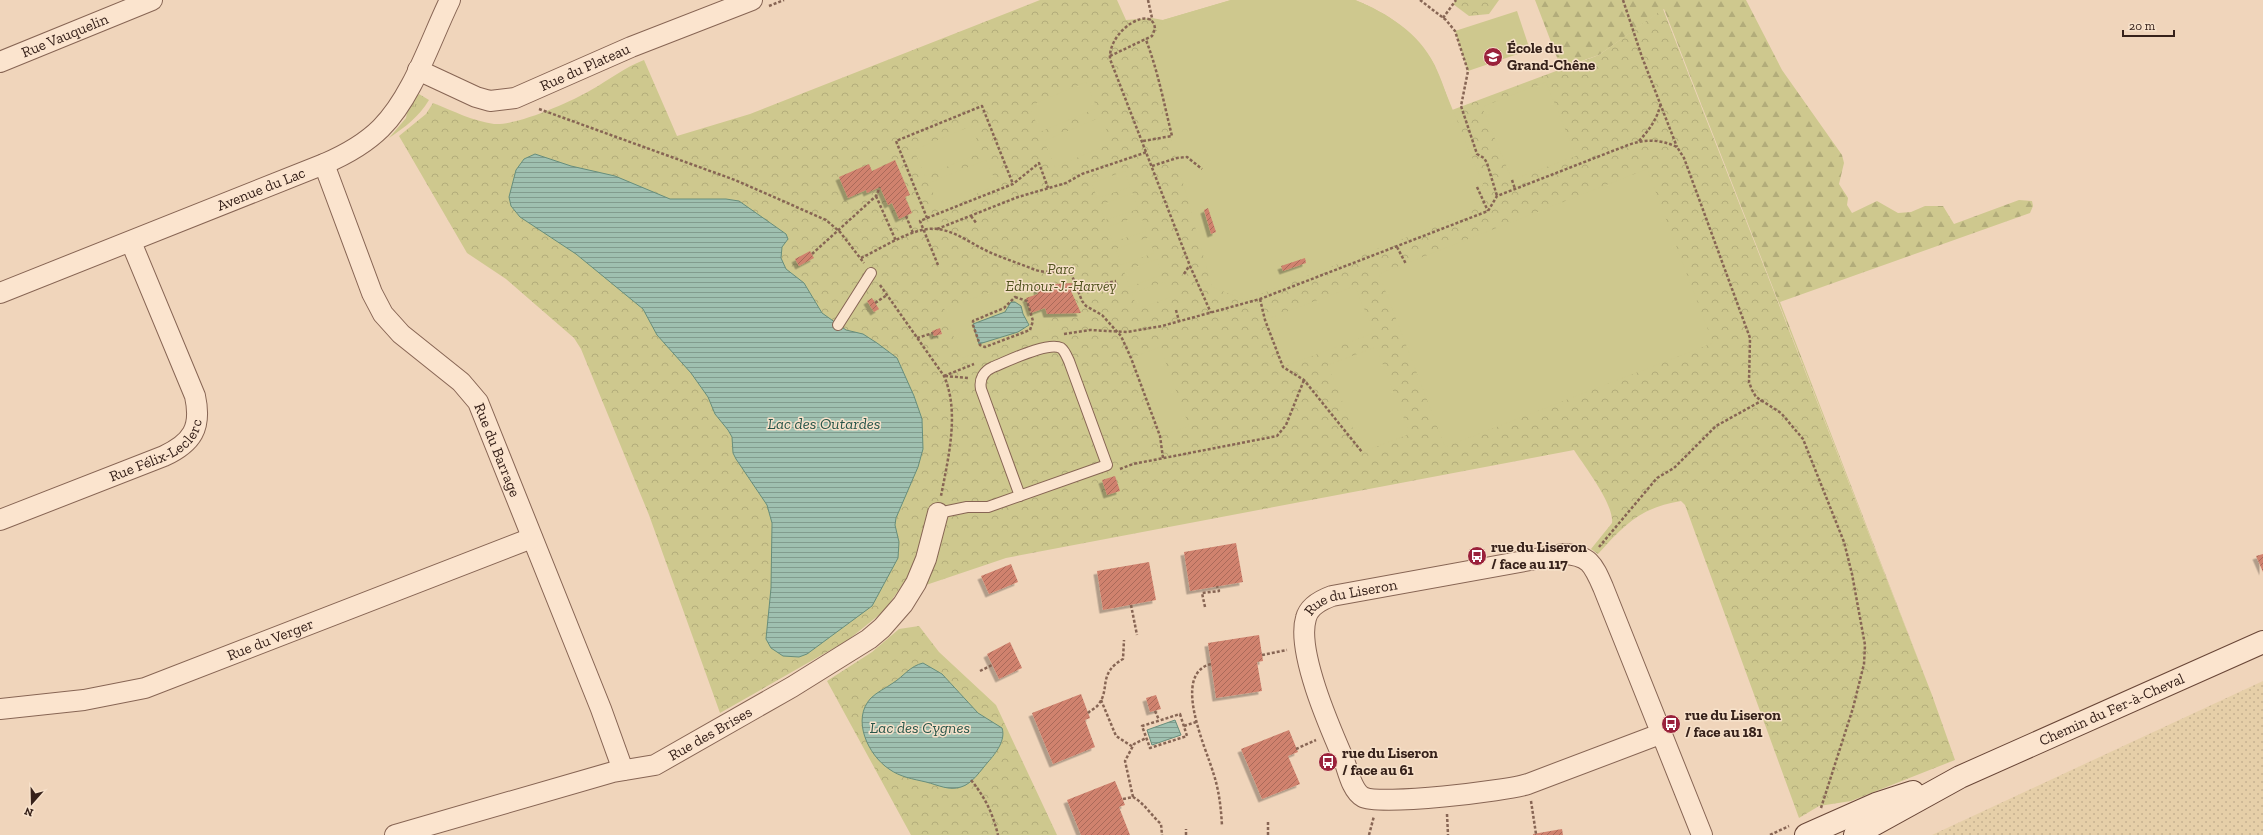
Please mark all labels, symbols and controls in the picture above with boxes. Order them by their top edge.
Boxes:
street label: Rue Vauquelin [19,10,111,61]
scale bar [2123,12,2174,38]
text: 20 m [2129,19,2156,33]
street label: Rue du Plateau [537,39,633,95]
place label: École du Grand-Chêne [1507,39,1595,74]
school or university icon: École du Grand-Chêne [1482,46,1504,68]
street label: Avenue du Lac [214,163,308,215]
park label: Parc Edmour-J.-Harvey [1006,260,1116,295]
street label: Rue du Barrage [470,400,524,500]
water label: Lac des Outardes [768,414,881,433]
street label: Rue Félix-Leclerc [107,417,206,485]
place label: rue du Liseron / face au 117 [1491,538,1587,573]
bus stop icon: rue du Liseron / face au 117 [1466,545,1488,567]
street label: Rue du Liseron [1300,575,1399,619]
street label: Rue du Verger [224,615,316,664]
street label: Chemin du Fer-à-Cheval [2036,669,2187,750]
street label: Rue des Brises [665,703,755,764]
place label: rue du Liseron / face au 181 [1685,706,1781,741]
bus stop icon: rue du Liseron / face au 181 [1660,713,1682,735]
water label: Lac des Cygnes [870,718,970,737]
place label: rue du Liseron / face au 61 [1342,744,1438,779]
bus stop icon: rue du Liseron / face au 61 [1317,751,1339,773]
north arrow [12,783,52,823]
text: N [22,804,35,819]

